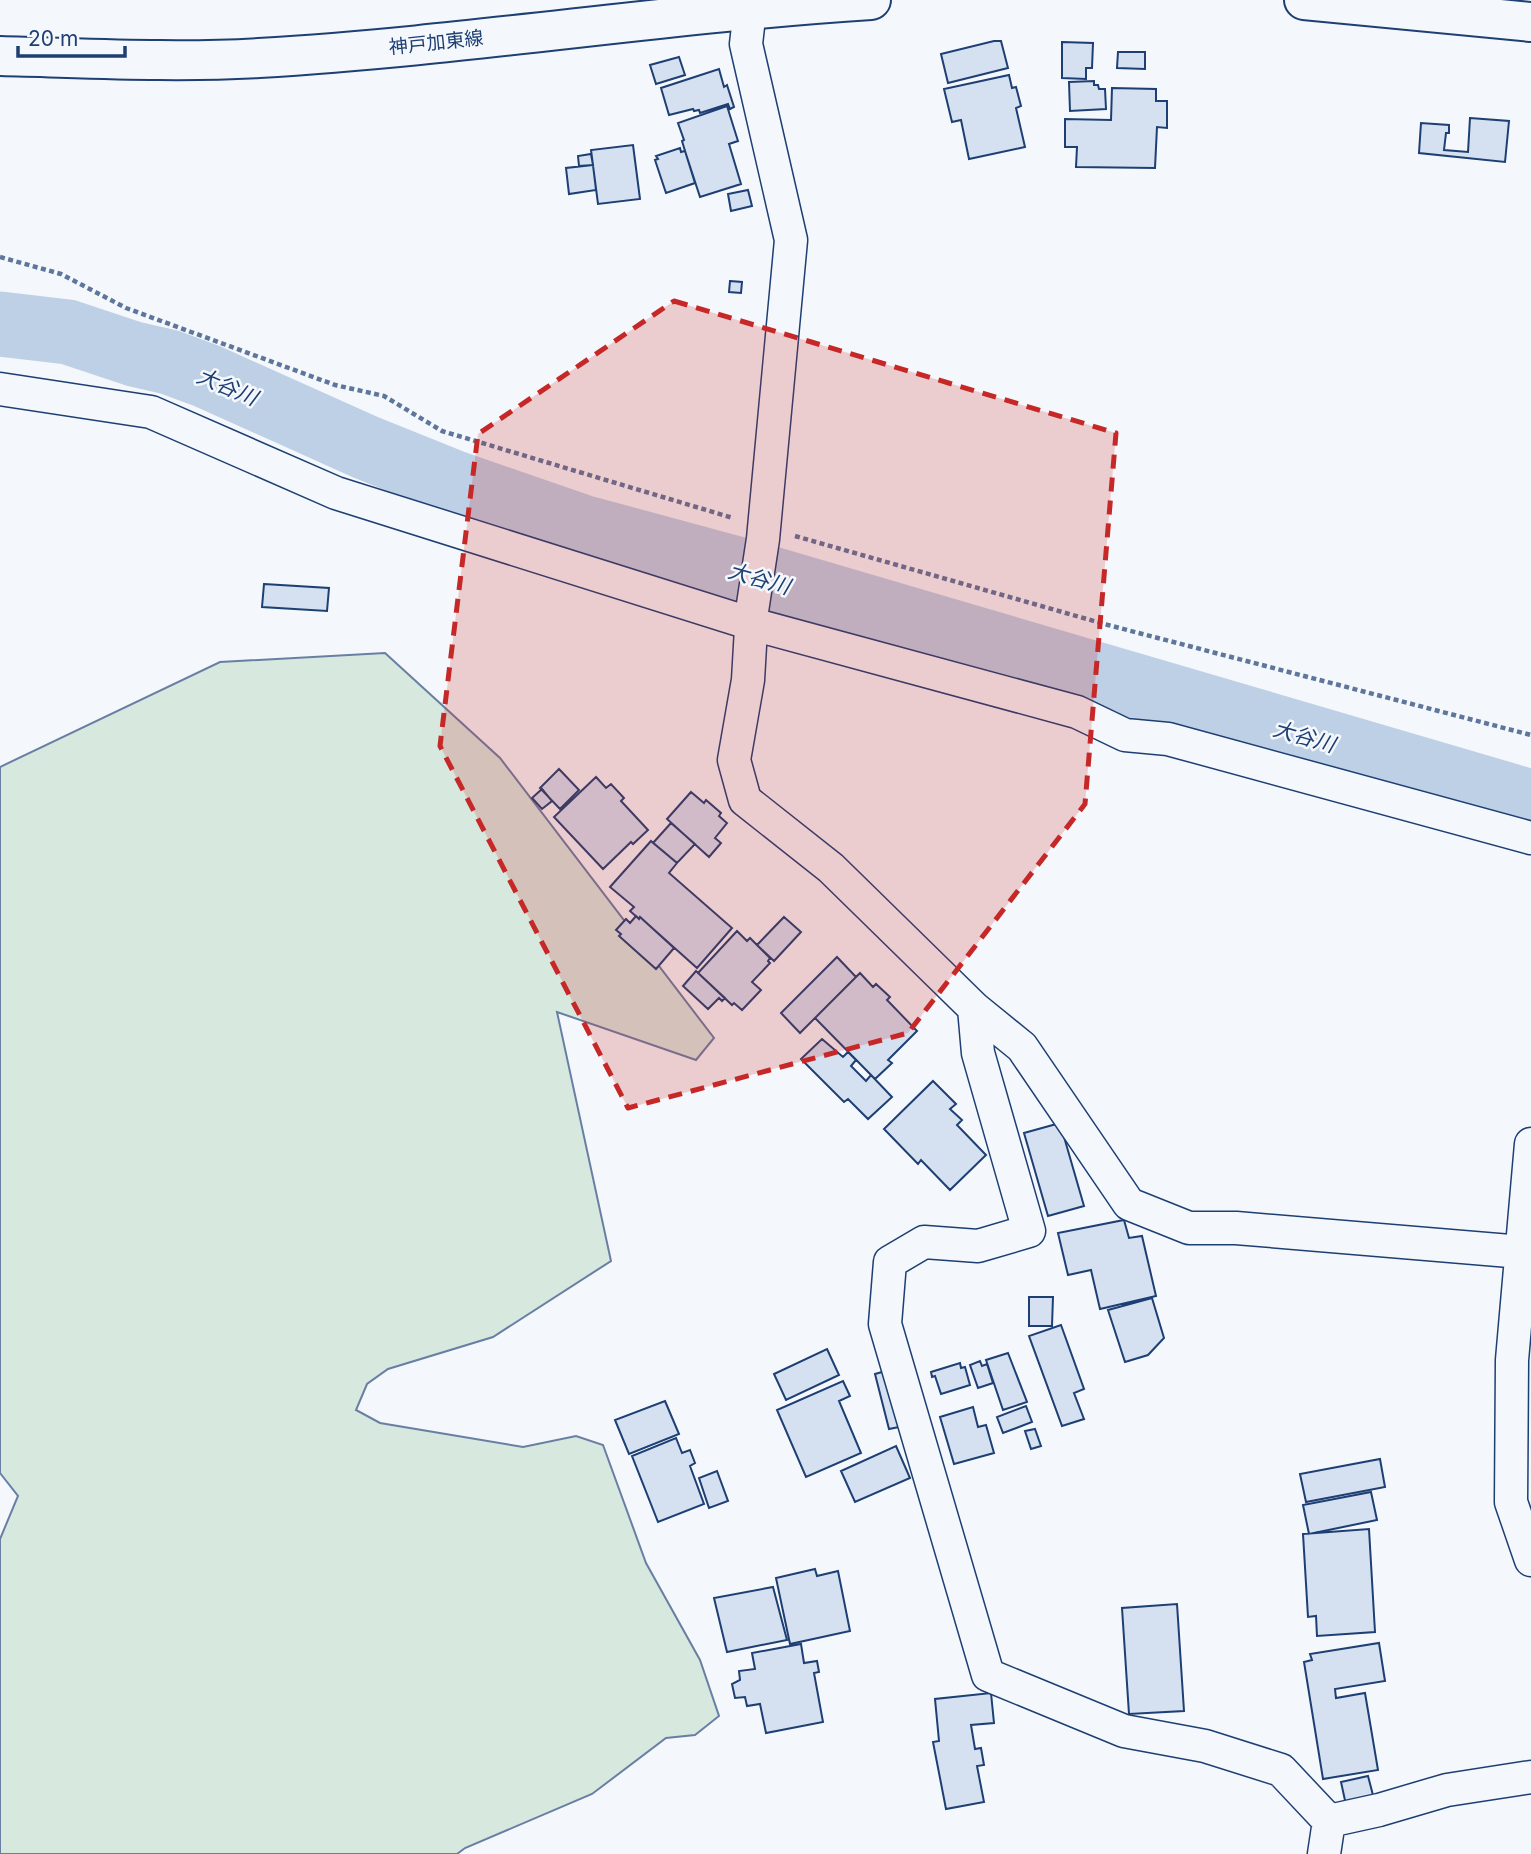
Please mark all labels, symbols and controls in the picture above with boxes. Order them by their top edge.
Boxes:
scale bar [18,14,124,58]
text: 20 m [28,26,78,51]
street label: 神戸加東線 [388,26,485,59]
water label: 大谷川 [193,363,263,411]
water label: 大谷川 [725,558,795,600]
water label: 大谷川 [1270,716,1340,758]

